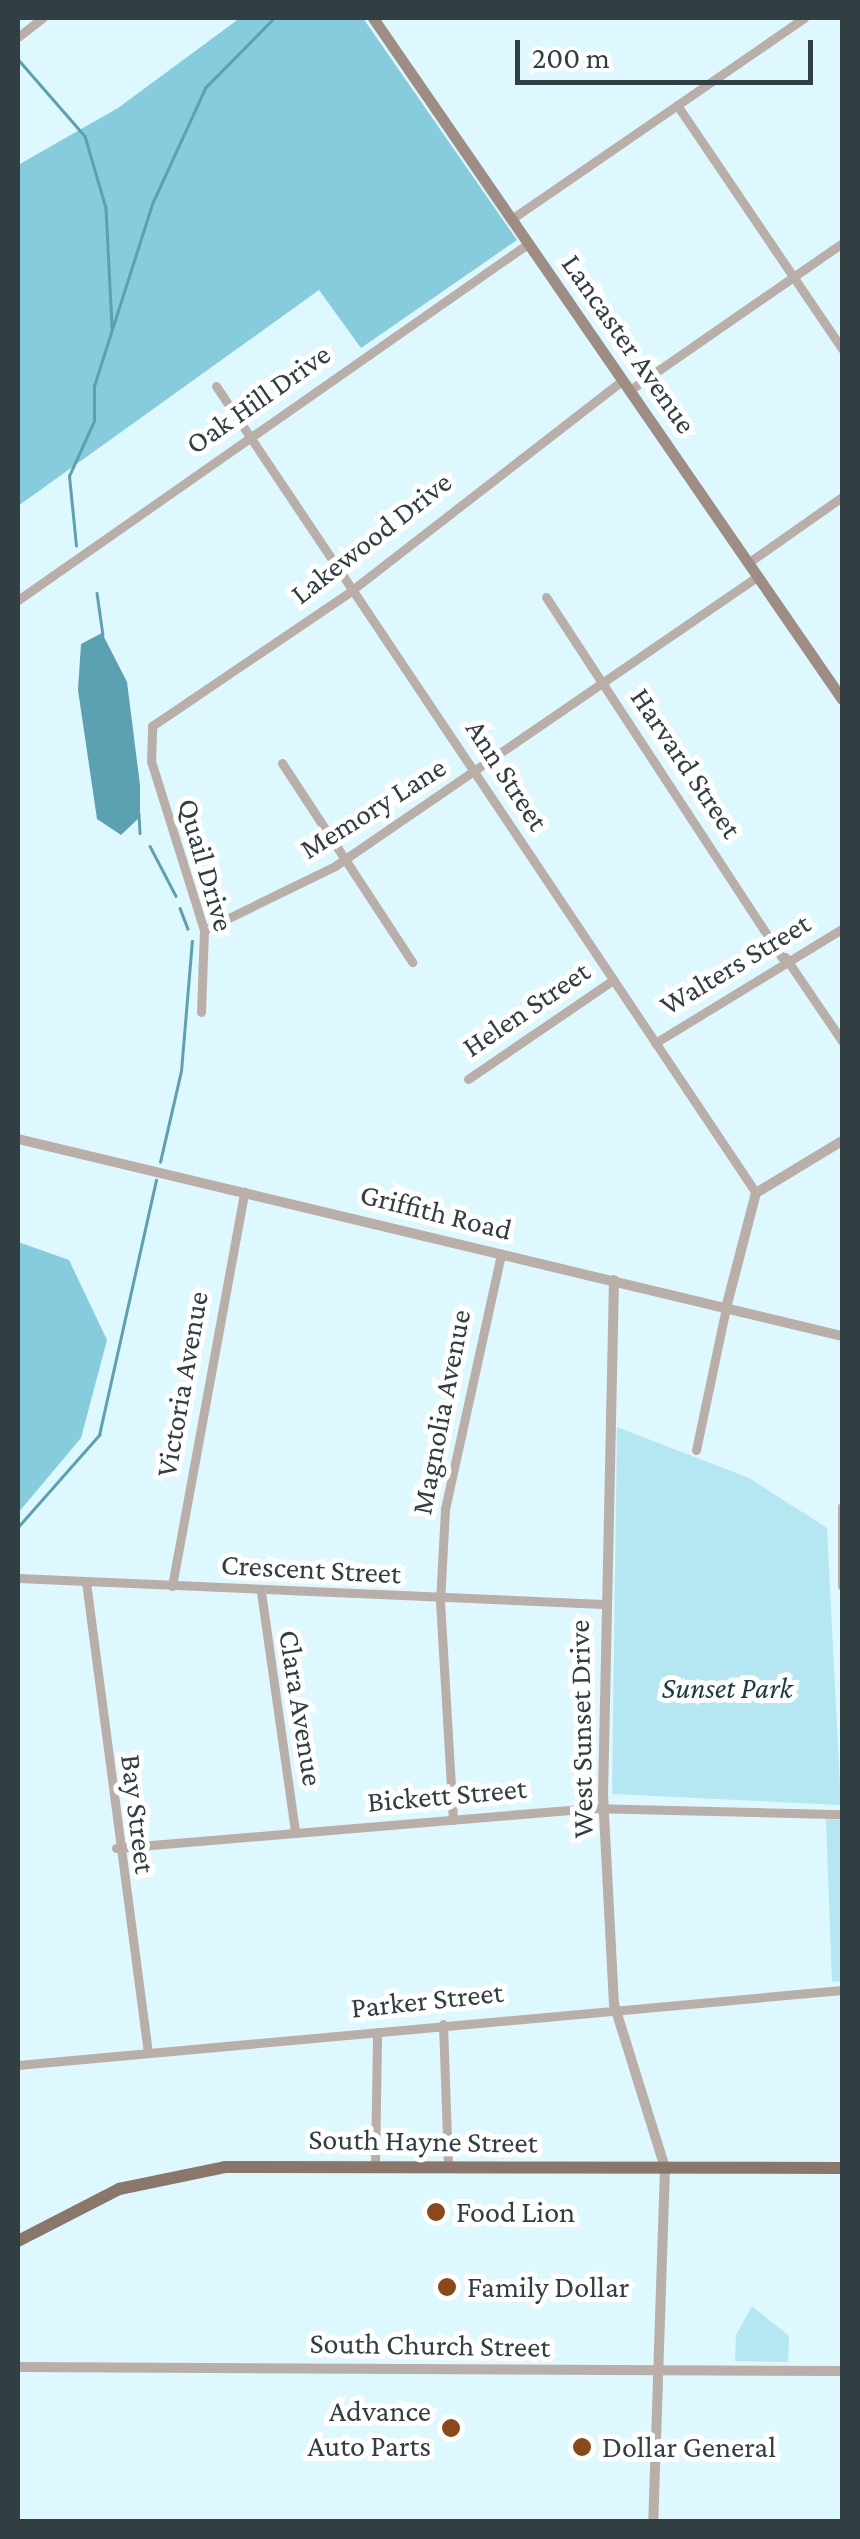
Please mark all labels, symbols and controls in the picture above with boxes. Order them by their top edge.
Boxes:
scale bar [520,20,818,82]
text: 200 m [532,41,610,74]
street label: Lancaster Avenue [554,247,704,441]
street label: Oak Hill Drive [179,336,337,462]
street label: Lakewood Drive [283,464,459,612]
street label: Harvard Street [623,681,749,845]
street label: Ann Street [458,713,556,837]
street label: Memory Lane [293,749,453,867]
street label: Quail Drive [170,794,242,936]
street label: Walters Street [653,905,817,1023]
street label: Helen Street [455,953,597,1065]
street label: Griffith Road [356,1176,516,1248]
street label: Victoria Avenue [148,1288,216,1480]
street label: Magnolia Avenue [403,1307,479,1517]
street label: Crescent Street [220,1546,402,1592]
street label: West Sunset Drive [561,1619,601,1839]
street label: Clara Avenue [271,1627,331,1789]
park label: Sunset Park [661,1670,793,1706]
street label: Bay Street [113,1752,163,1876]
street label: Bickett Street [366,1770,528,1820]
street label: Parker Street [349,1974,505,2026]
street label: South Hayne Street [308,2121,538,2161]
place label: Food Lion [456,2194,575,2230]
marker: Food Lion [425,2201,447,2223]
place label: Family Dollar [467,2269,629,2305]
marker: Family Dollar [436,2276,458,2298]
street label: South Church Street [309,2325,551,2365]
place label: Advance Auto Parts [308,2393,431,2464]
marker: Advance Auto Parts [440,2417,462,2439]
place label: Dollar General [602,2429,776,2465]
marker: Dollar General [571,2436,593,2458]

